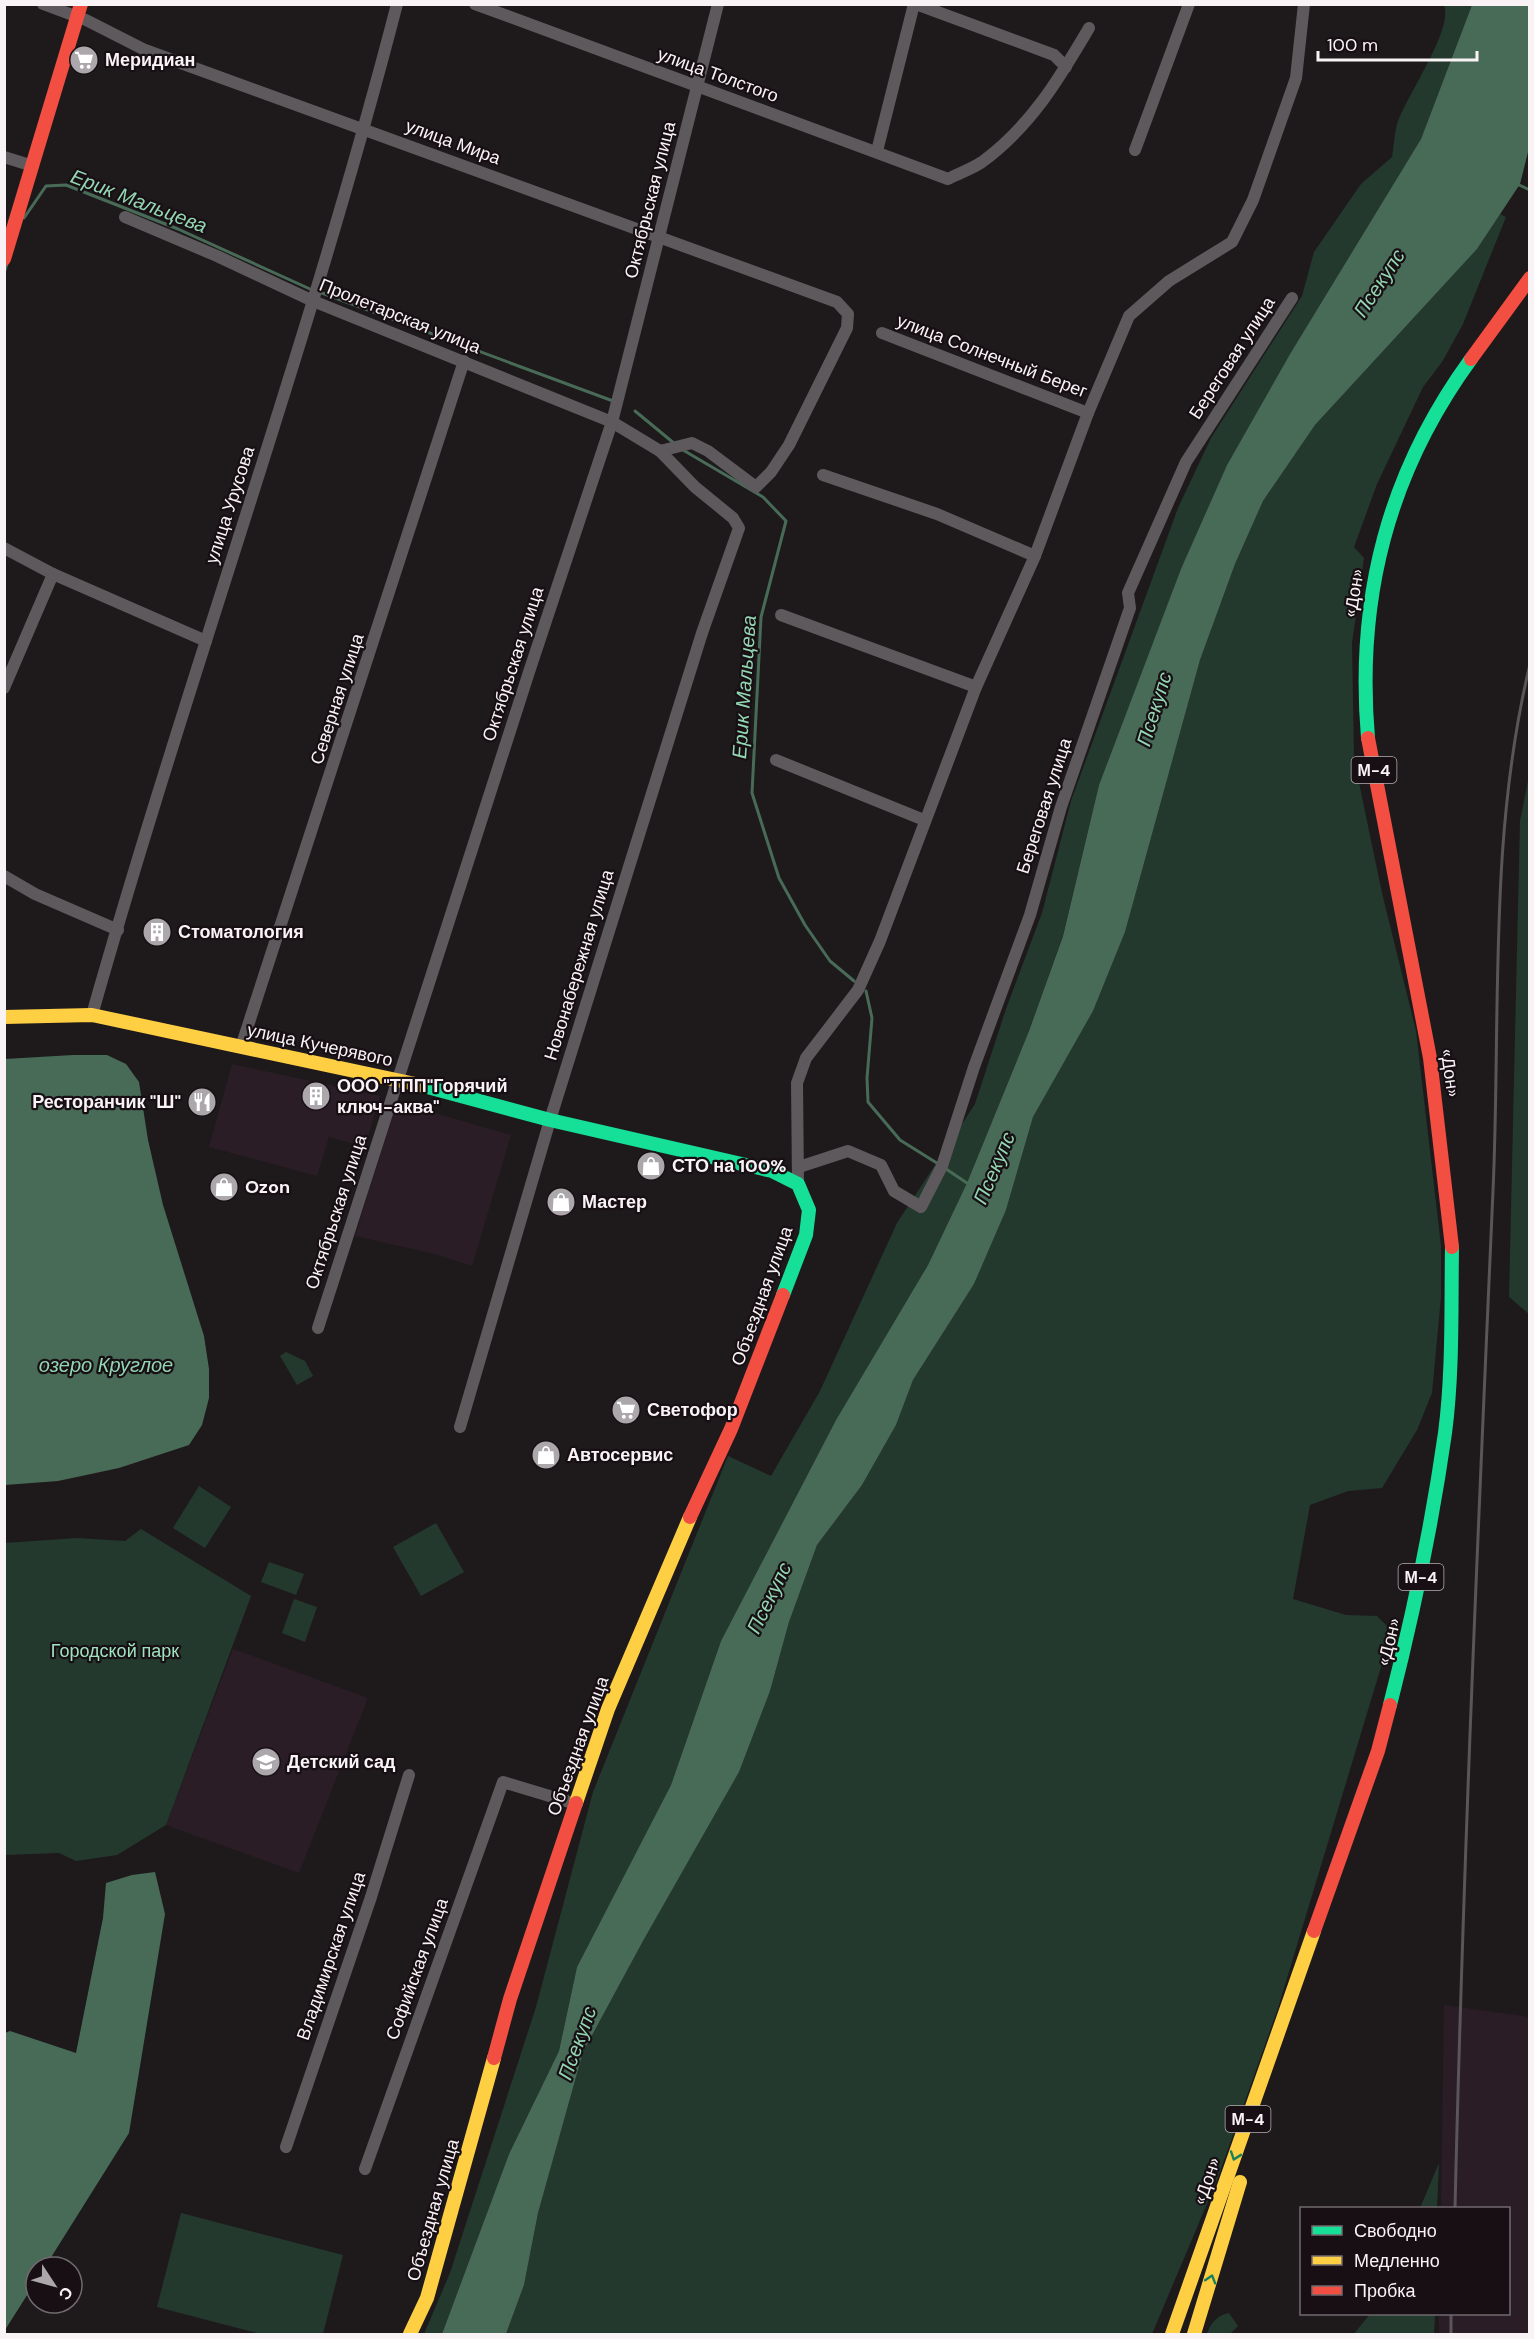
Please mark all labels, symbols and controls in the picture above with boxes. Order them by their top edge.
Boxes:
scale bar [1318,24,1477,62]
text: 100 m [1327,33,1378,57]
street label: улица Толстого [654,42,782,108]
supermarket icon: Меридиан [68,44,100,76]
place label: Меридиан [105,48,195,72]
street label: улица Мира [402,114,505,171]
street label: Октябрьская улица [619,118,681,281]
water label: Ерик Мальцева [67,163,211,239]
water label: Псекупс [1347,244,1411,322]
street label: Пролетарская улица [316,273,485,360]
street label: Береговая улица [1183,291,1281,424]
street label: улица Солнечный Берег [893,309,1091,404]
street label: улица Урусова [200,442,261,567]
street label: «Дон» [1338,567,1370,619]
street label: Октябрьская улица [477,583,550,744]
water label: Ерик Мальцева [726,614,762,760]
street label: Северная улица [305,630,370,768]
water label: Псекупс [1130,669,1178,749]
street label: Береговая улица [1011,734,1078,877]
road number: М-4 [1352,757,1396,783]
street label: Новонабережная улица [539,866,620,1063]
building icon: Стоматология [141,916,173,948]
place label: Стоматология [178,920,304,944]
street label: улица Кучерявого [245,1018,395,1072]
street label: «Дон» [1435,1047,1465,1099]
place label: ООО "ТПП"Горячий ключ-аква" [337,1074,507,1119]
building icon: ООО "ТПП"Горячий ключ-аква" [300,1080,332,1112]
restaurant icon: Ресторанчик "Ш" [186,1086,218,1118]
place label: Ресторанчик "Ш" [32,1090,181,1114]
water label: Псекупс [967,1128,1021,1208]
street label: Октябрьская улица [300,1131,373,1292]
shop icon: СТО на 100% [635,1150,667,1182]
place label: СТО на 100% [672,1154,787,1178]
shop icon: Ozon [208,1171,240,1203]
place label: Ozon [245,1175,290,1199]
shop icon: Мастер [545,1186,577,1218]
place label: Мастер [582,1190,647,1214]
street label: Объездная улица [726,1222,799,1369]
water label: озеро Круглое [39,1352,173,1378]
supermarket icon: Светофор [610,1394,642,1426]
place label: Светофор [647,1398,738,1422]
shop icon: Автосервис [530,1439,562,1471]
place label: Автосервис [567,1443,673,1467]
water label: Псекупс [741,1558,797,1638]
road number: М-4 [1398,1564,1444,1590]
street label: «Дон» [1371,1616,1407,1668]
park label: Городской парк [51,1639,179,1663]
street label: Объездная улица [542,1672,615,1819]
school or university icon: Детский сад [250,1746,282,1778]
place label: Детский сад [287,1750,396,1774]
street label: Владимирская улица [291,1868,371,2044]
street label: Софийская улица [380,1894,454,2043]
water label: Псекупс [552,2003,602,2083]
road number: М-4 [1226,2106,1270,2132]
street label: Объездная улица [401,2135,465,2284]
one-way arrow [1229,2150,1242,2161]
street label: «Дон» [1188,2154,1226,2208]
legend [1300,2207,1510,2315]
text: Свободно [1354,2219,1437,2243]
text: Медленно [1354,2249,1440,2273]
north arrow [24,2255,84,2315]
one-way arrow [1204,2274,1216,2284]
text: Пробка [1354,2279,1417,2303]
text: С [54,2283,78,2305]

